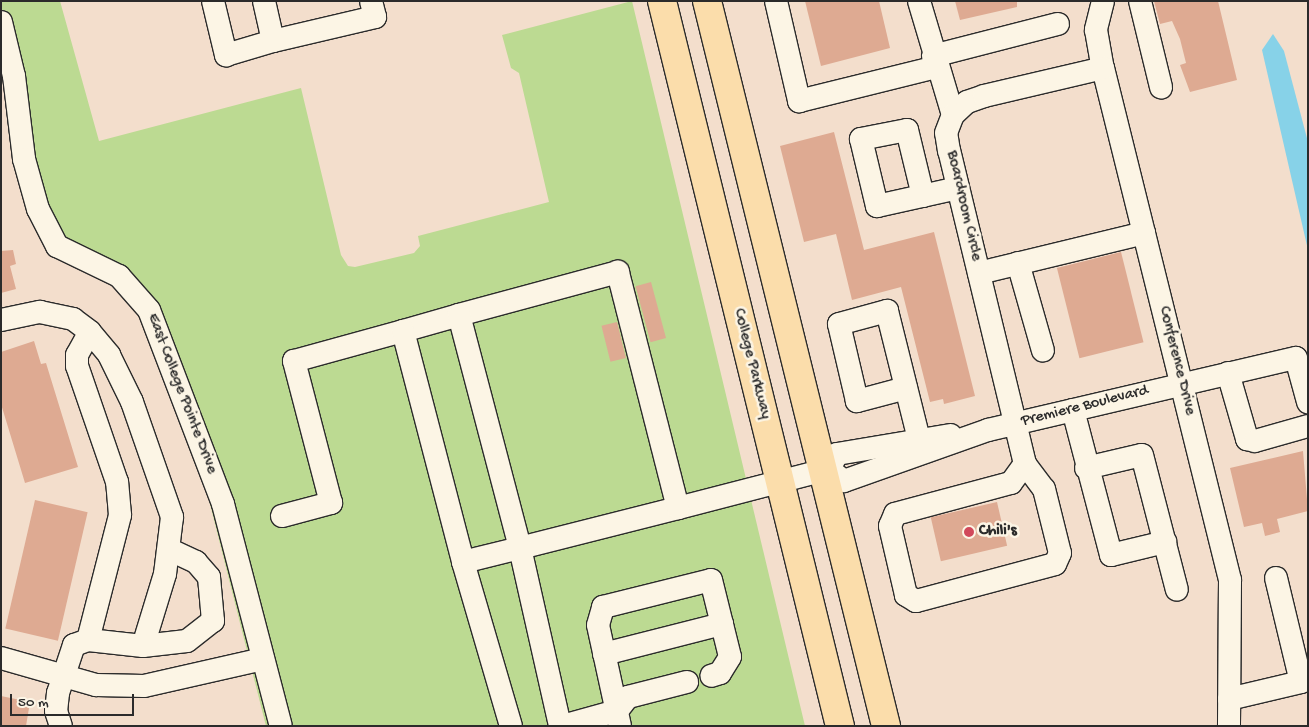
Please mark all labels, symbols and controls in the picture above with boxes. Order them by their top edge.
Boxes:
street label: Boardroom Circle [941,149,985,263]
street label: Conference Drive [1153,305,1199,417]
street label: College Parkway [728,307,774,421]
street label: East College Pointe Drive [142,311,220,477]
street label: Premiere Boulevard [1019,382,1151,432]
place label: Chili's [979,522,1017,542]
marker: Chili's [963,526,975,538]
scale bar [12,684,136,716]
text: 50 m [18,694,49,712]

